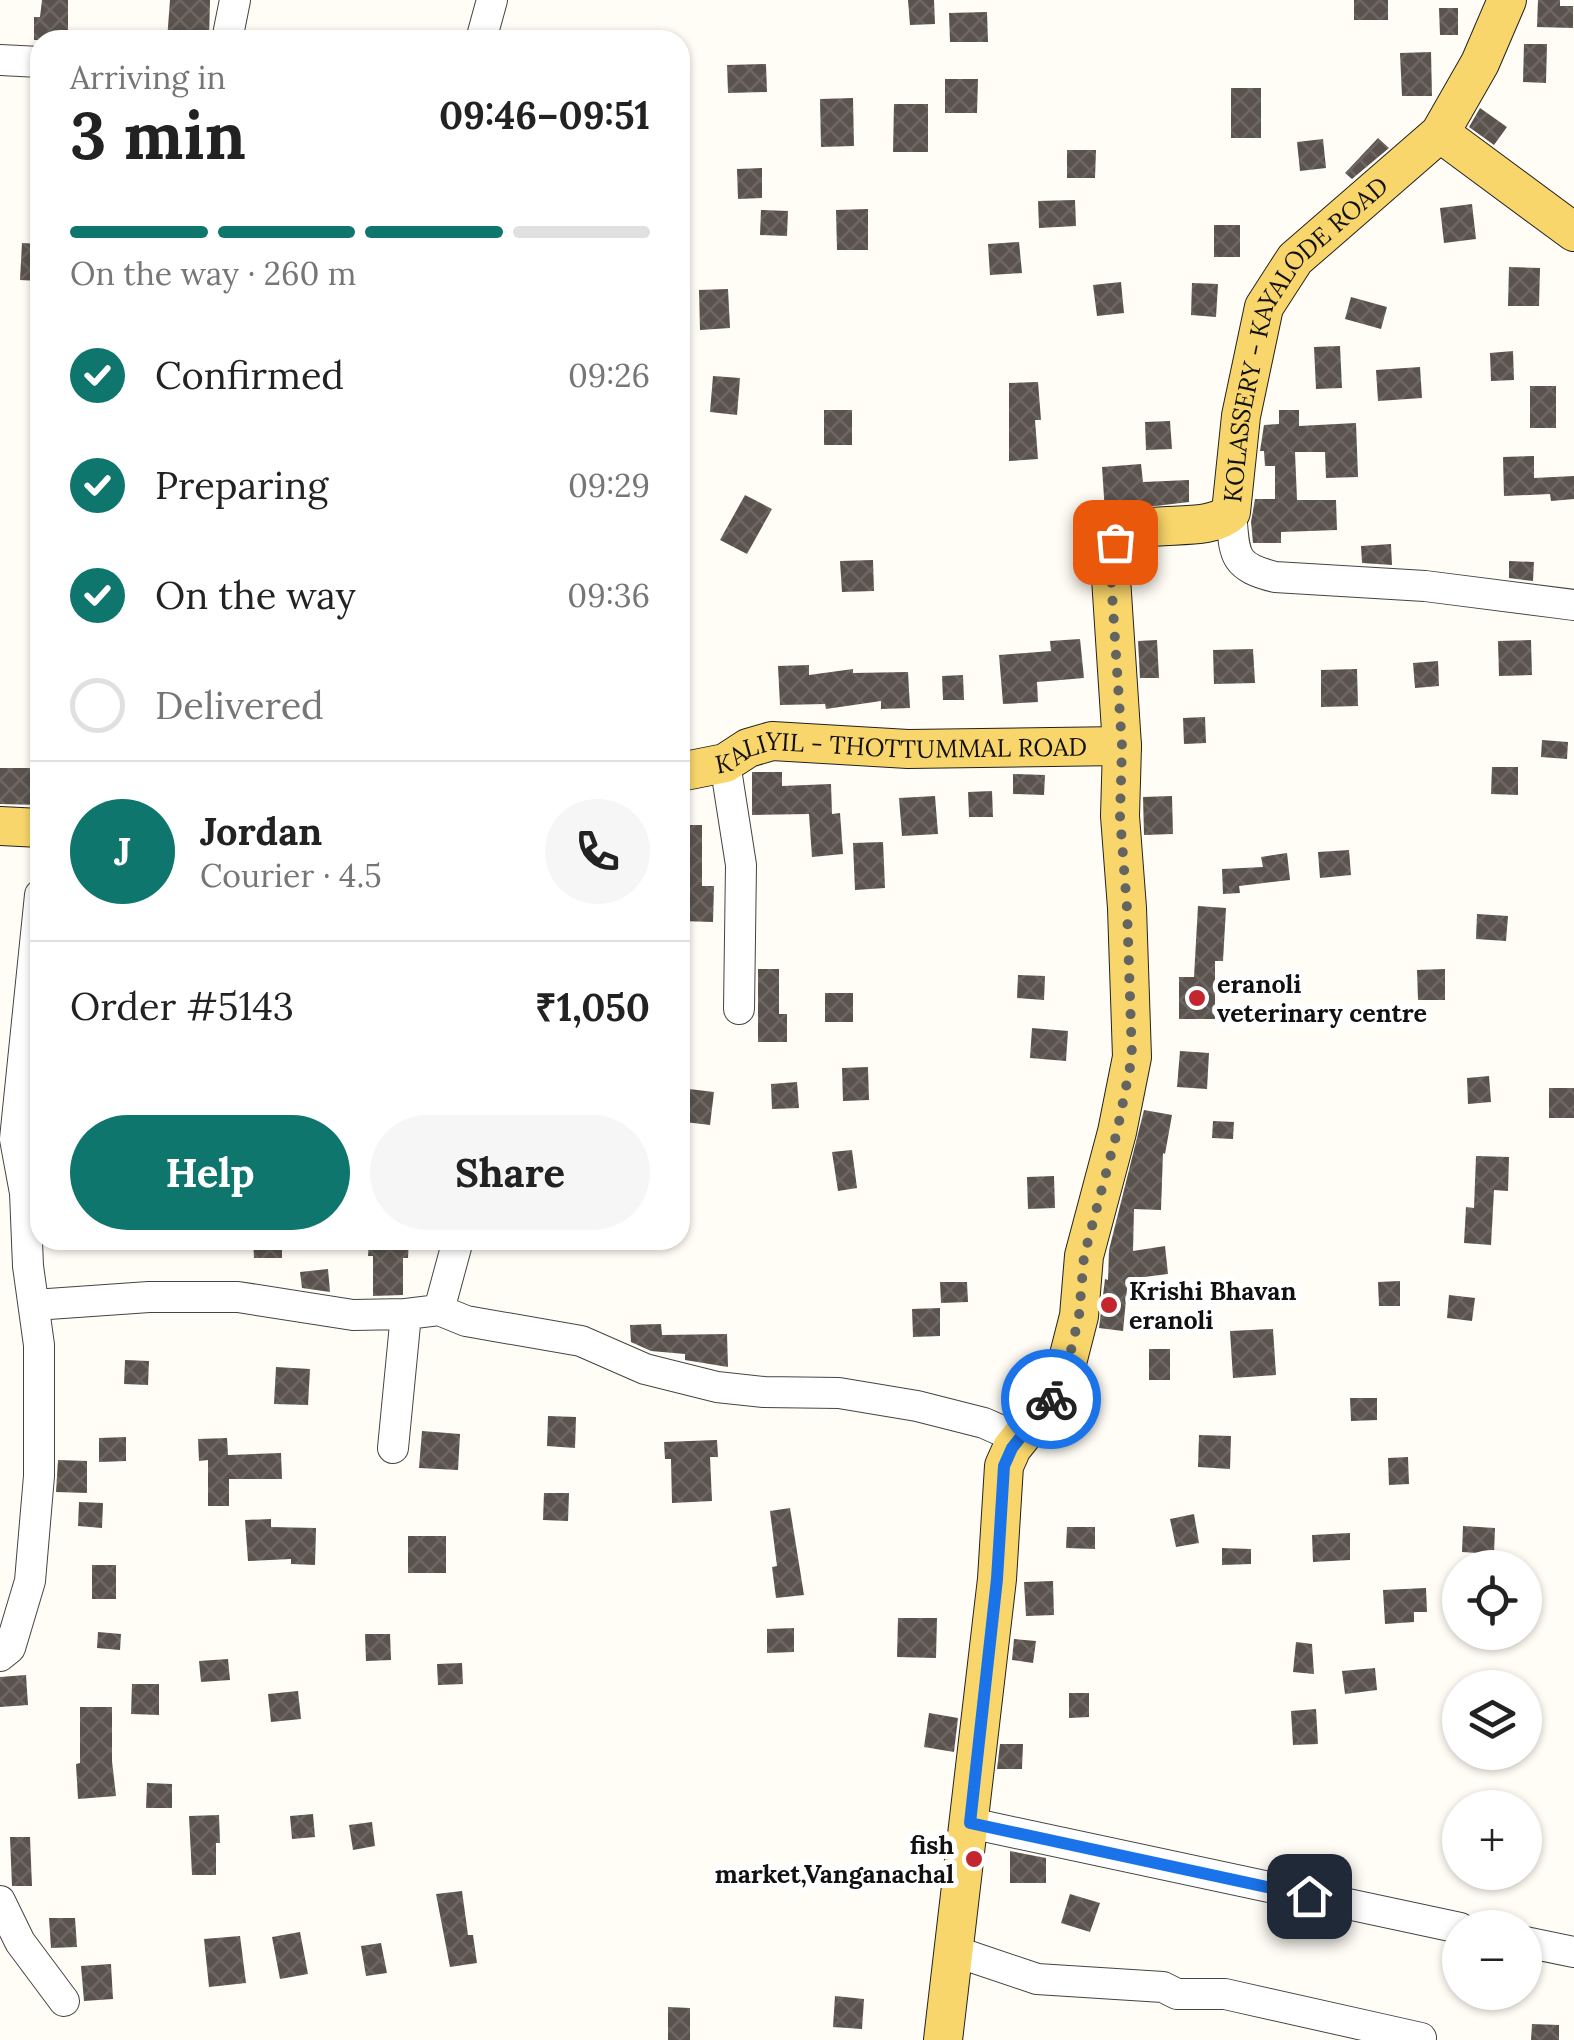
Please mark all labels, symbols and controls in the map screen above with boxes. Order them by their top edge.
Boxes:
text: Arriving in [70,57,226,98]
text: 09:46–09:51 [439,91,650,139]
text: 3 min [70,94,246,177]
street label: KOLASSERY - KAYALODE ROAD [1216,169,1395,504]
text: On the way · 260 m [70,253,356,294]
icon: check [70,348,125,403]
text: Confirmed [155,351,344,399]
text: 09:26 [568,355,650,396]
icon: check [70,458,125,513]
text: Preparing [155,461,328,509]
text: 09:29 [568,465,650,506]
pin [1073,500,1158,585]
icon: bag [1088,515,1143,570]
icon: check [70,568,125,623]
text: On the way [155,571,356,619]
text: 09:36 [567,575,650,616]
text: Delivered [155,681,324,729]
street label: KALIYIL - THOTTUMMAL ROAD [712,725,1087,781]
button: phone [545,799,650,904]
text: Jordan [200,807,322,855]
text: J [114,827,131,875]
text: Courier · 4.5 [200,855,382,896]
place label: eranoli veterinary centre [1217,968,1427,1029]
text: Order #5143 [70,982,294,1030]
text: ₹1,050 [535,983,650,1031]
marker: eranoli veterinary centre [1186,987,1208,1009]
button: Help [70,1115,350,1230]
button: Share [370,1115,650,1230]
place label: Krishi Bhavan eranoli [1129,1275,1296,1336]
marker: Krishi Bhavan eranoli [1098,1294,1120,1316]
courier [1001,1349,1101,1449]
icon: bike [1024,1372,1079,1427]
map controls [1442,1550,1542,2010]
button: locate [1442,1550,1542,1650]
button: layers [1442,1670,1542,1770]
button: + [1442,1790,1542,1890]
place label: fish market,Vanganachal [715,1829,954,1890]
marker: fish market,Vanganachal [963,1848,985,1870]
pin [1267,1854,1352,1939]
icon: home [1282,1869,1337,1924]
button: − [1442,1910,1542,2010]

